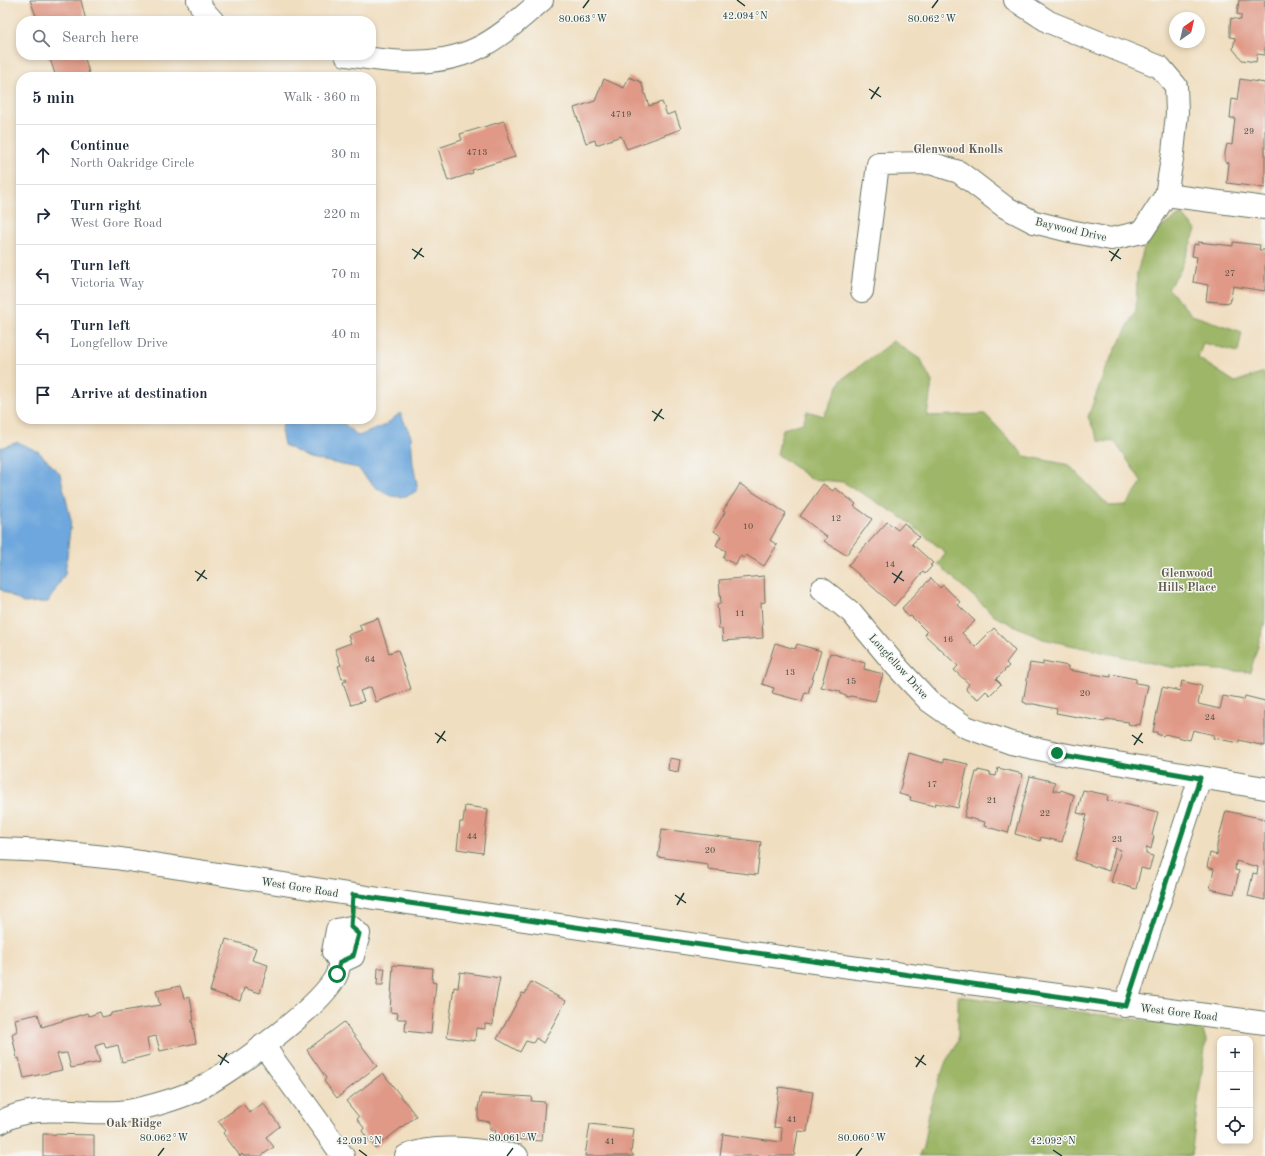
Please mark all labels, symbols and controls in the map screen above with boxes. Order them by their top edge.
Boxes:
text: 42.094°N [722,11,768,21]
north arrow [1169,12,1205,48]
text: 80.063°W [559,14,607,24]
text: 80.062°W [908,14,956,24]
search box [16,16,376,60]
icon: search [30,27,52,49]
text: Search here [62,31,139,46]
text: 5 min [32,90,75,107]
text: Walk · 360 m [283,91,360,104]
house number: 4719 [611,110,631,119]
house number: 29 [1244,127,1254,136]
text: Continue [70,139,129,154]
icon: ahead [32,144,54,166]
district label: Glenwood Knolls [913,144,1003,156]
text: 30 m [331,148,360,161]
house number: 4713 [467,148,487,157]
text: North Oakridge Circle [70,157,194,170]
text: Turn right [70,199,141,214]
icon: right [32,204,54,226]
text: 220 m [323,208,360,221]
text: West Gore Road [70,217,162,230]
street label: Baywood Drive [1034,217,1107,244]
text: Turn left [70,259,130,274]
icon: left [32,264,54,286]
text: 70 m [331,268,360,281]
house number: 27 [1225,269,1235,278]
text: Victoria Way [70,277,145,290]
text: Turn left [70,319,130,334]
icon: left [32,324,54,346]
text: 40 m [331,328,360,341]
text: Longfellow Drive [70,337,168,350]
icon: arrive [32,384,54,406]
text: Arrive at destination [70,387,208,402]
house number: 12 [831,514,841,523]
house number: 10 [743,522,753,531]
house number: 14 [885,560,895,569]
district label: Glenwood Hills Place [1158,568,1217,594]
house number: 11 [735,609,745,618]
street label: Longfellow Drive [866,633,930,701]
house number: 16 [943,635,953,644]
house number: 64 [365,655,375,664]
house number: 13 [785,668,795,677]
house number: 15 [846,677,856,686]
house number: 20 [1080,689,1090,698]
house number: 24 [1205,713,1215,722]
route end [1048,744,1066,762]
house number: 17 [927,780,937,789]
house number: 21 [987,796,997,805]
house number: 22 [1040,809,1050,818]
house number: 44 [467,832,477,841]
house number: 23 [1112,835,1122,844]
house number: 20 [705,846,715,855]
street label: West Gore Road [260,877,339,900]
route start [328,965,346,983]
street label: West Gore Road [1139,1003,1218,1024]
map controls [1217,1036,1253,1144]
button: + [1217,1036,1253,1072]
button: − [1217,1072,1253,1108]
button: locate [1217,1108,1253,1144]
house number: 41 [787,1115,797,1124]
district label: Oak Ridge [106,1118,162,1130]
text: 80.062°W [140,1133,188,1143]
text: 80.061°W [489,1133,537,1143]
text: 80.060°W [838,1133,886,1143]
text: 42.091°N [336,1136,382,1146]
text: 42.092°N [1030,1136,1076,1146]
house number: 41 [605,1137,615,1146]

